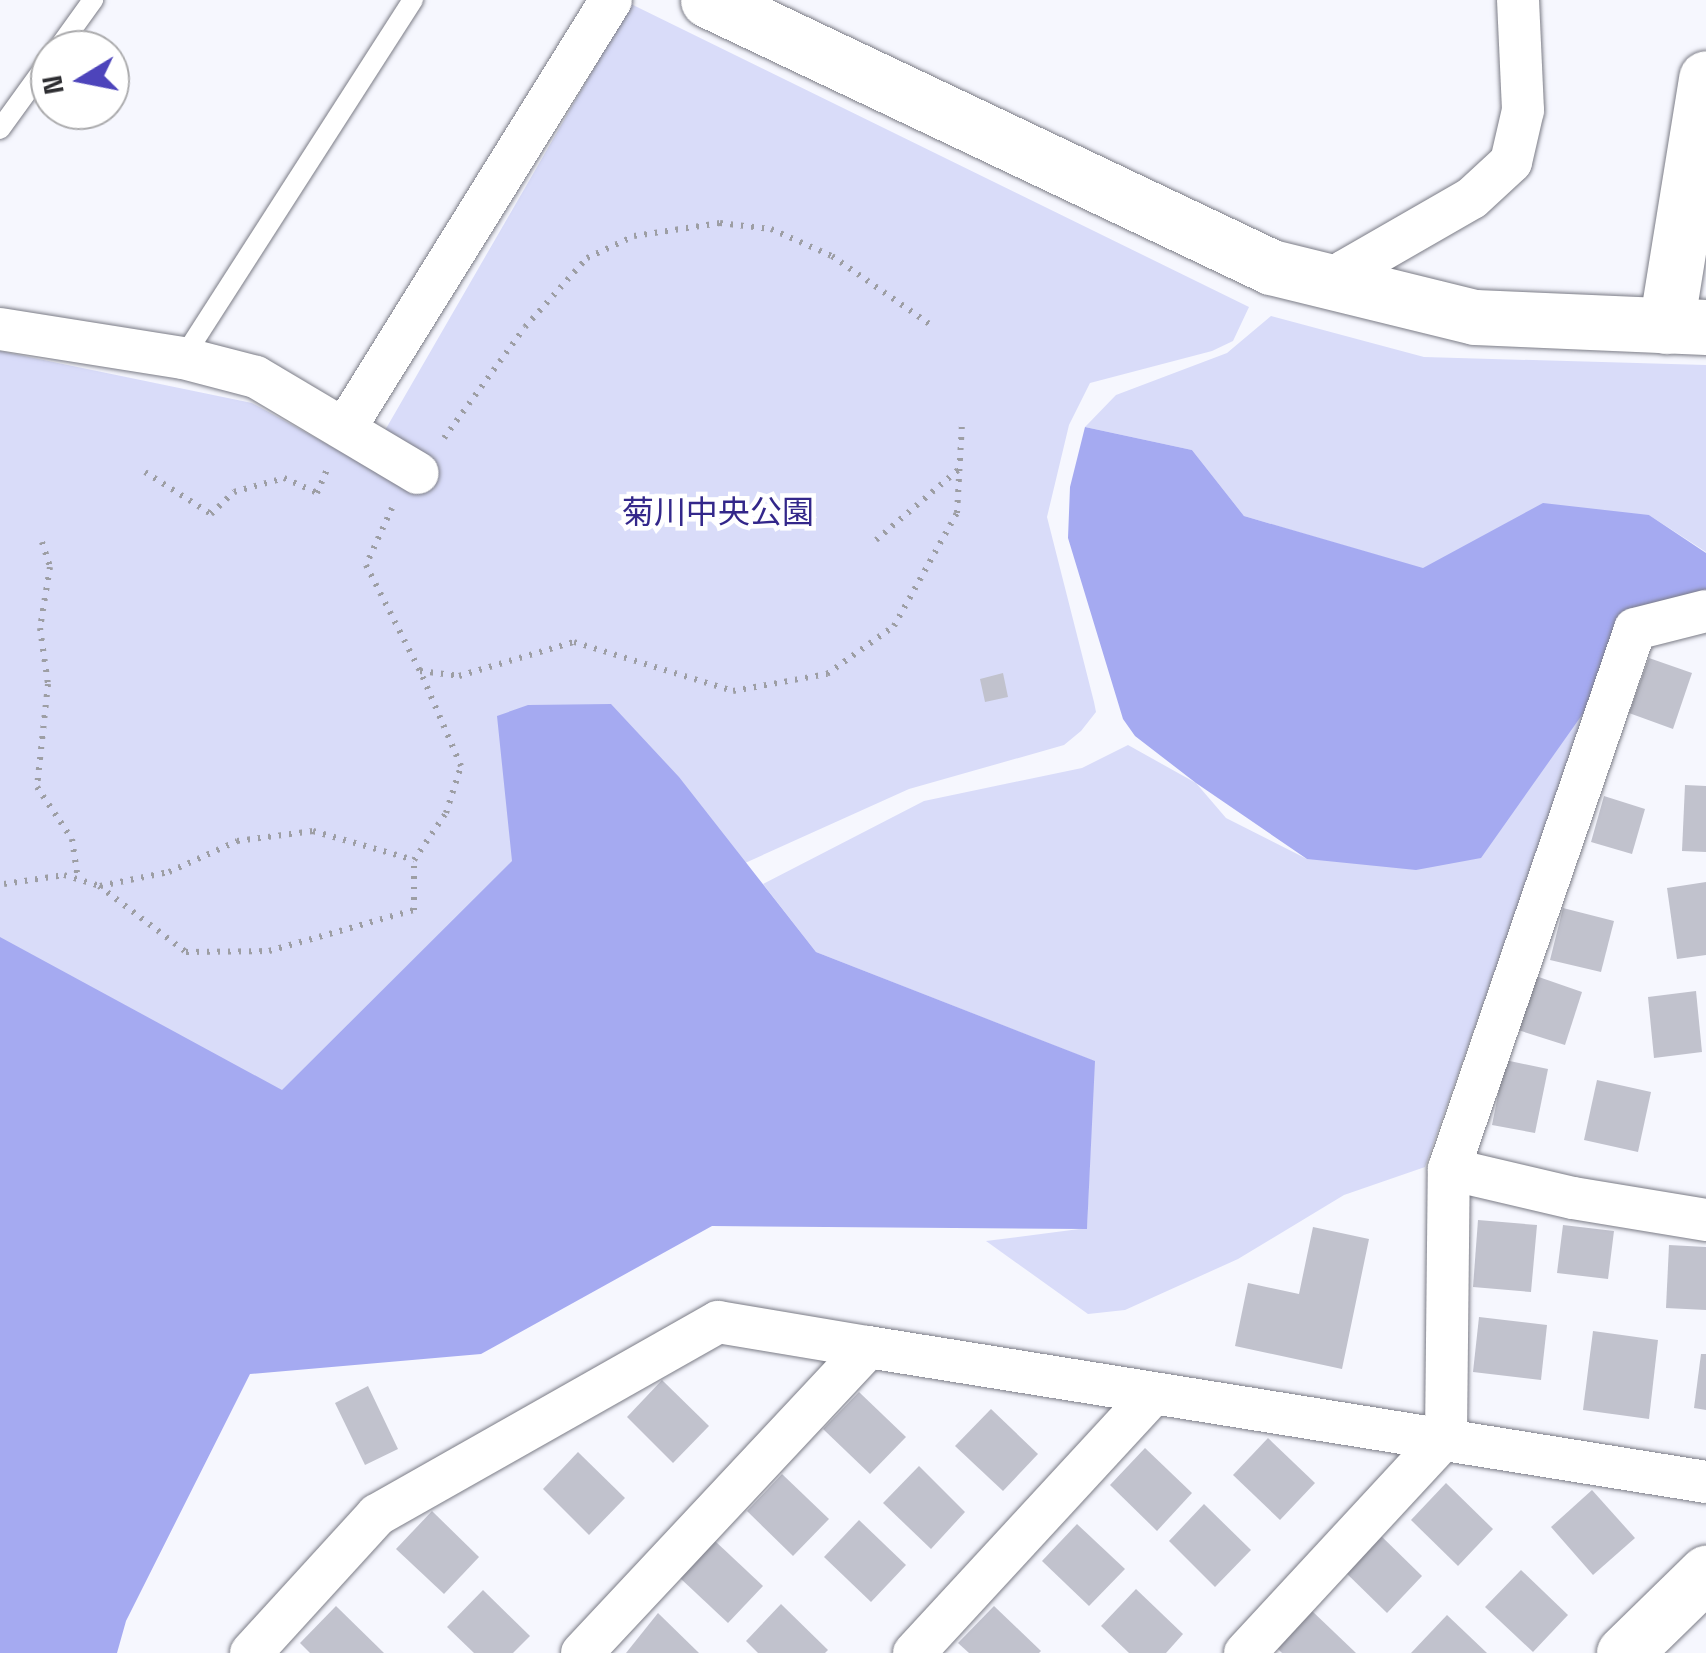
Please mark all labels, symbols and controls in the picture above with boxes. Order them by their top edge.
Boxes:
north arrow [30,30,130,130]
text: N [33,73,72,97]
park label: 菊川中央公園 [622,493,814,531]

